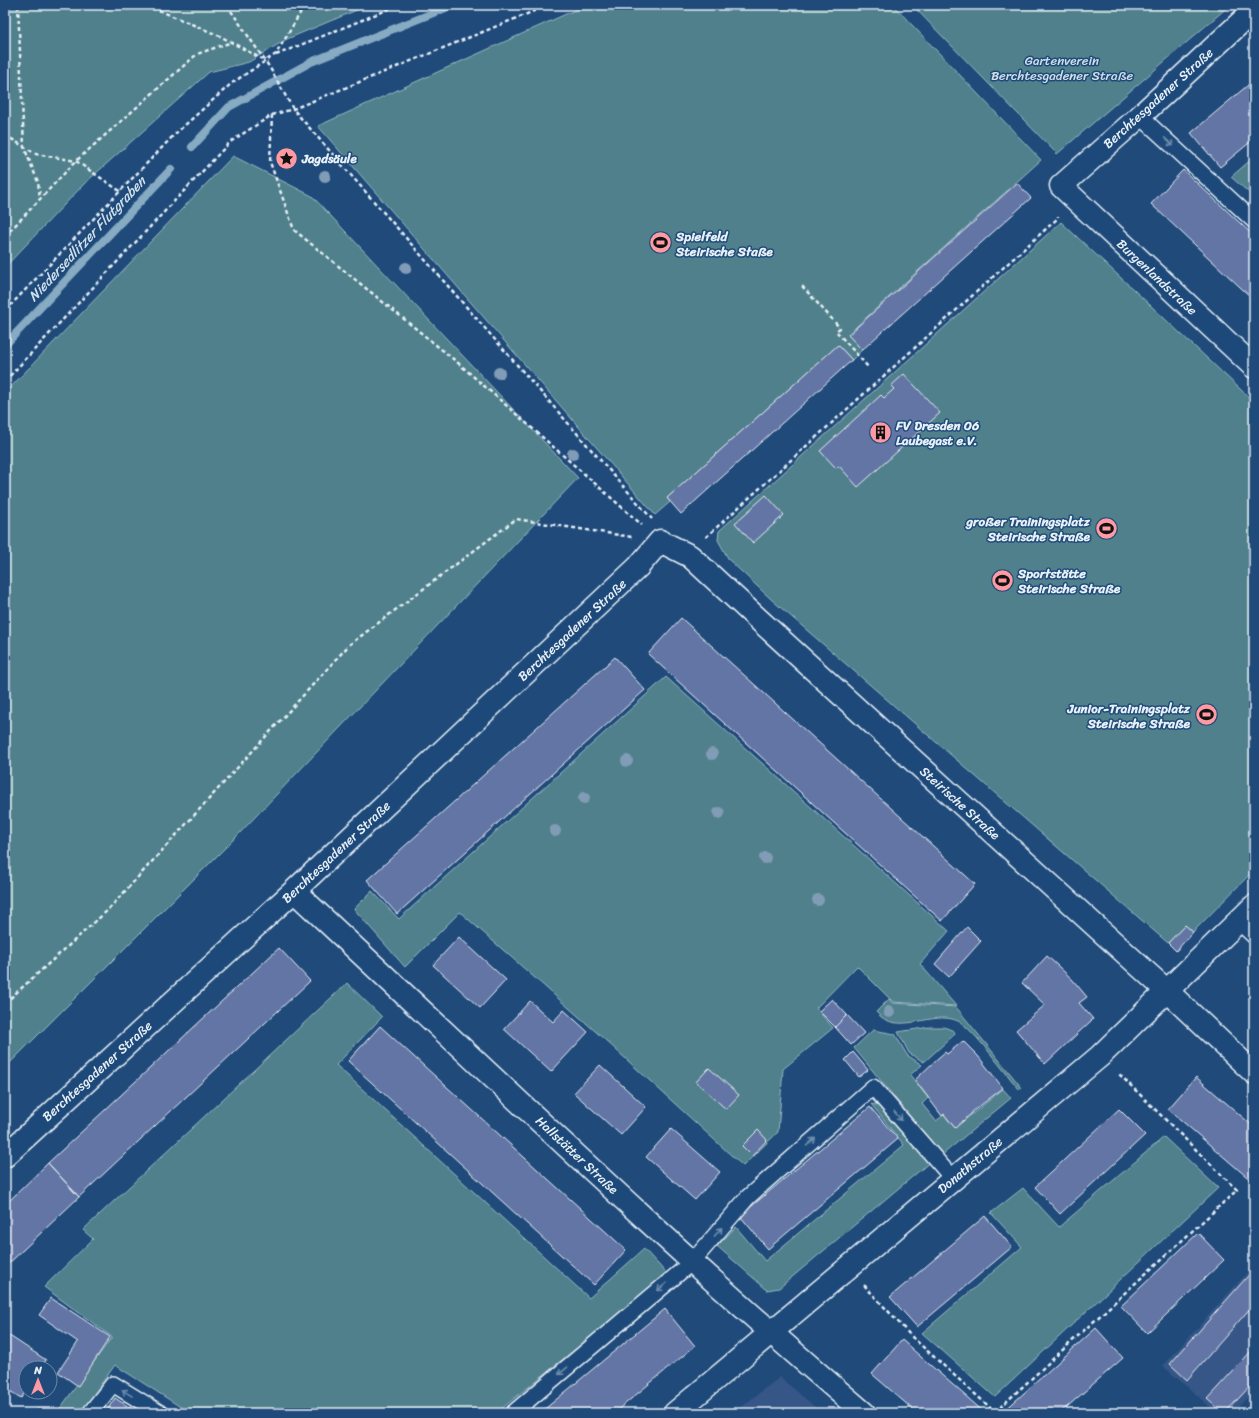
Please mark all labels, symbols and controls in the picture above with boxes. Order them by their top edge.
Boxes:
street label: Berchtesgadener Straße [1097,42,1219,154]
park label: Gartenverein Berchtesgadener Straße [991,49,1133,87]
one-way arrow [1164,137,1174,147]
place icon: Jagdsäule [274,145,300,171]
place label: Jagdsäule [301,147,358,170]
water label: Niedersedlitzer Flutgraben [22,169,153,308]
place label: Spielfeld Steirische Staße [675,225,774,263]
sports icon: Spielfeld Steirische Staße [648,230,674,256]
street label: Burgenlandstraße [1111,233,1203,321]
place label: FV Dresden 06 Laubegast e.V. [895,414,980,452]
building icon: FV Dresden 06 Laubegast e.V. [867,419,893,445]
place label: großer Trainingsplatz Steirische Straße [964,510,1091,548]
sports icon: großer Trainingsplatz Steirische Straße [1093,515,1119,541]
place label: Sportstätte Steirische Straße [1017,562,1121,600]
sports icon: Sportstätte Steirische Straße [989,567,1015,593]
street label: Berchtesgadener Straße [512,573,632,687]
place label: Junior-Trainingsplatz Steirische Straße [1067,697,1191,735]
sports icon: Junior-Trainingsplatz Steirische Straße [1193,702,1219,728]
street label: Steirische Straße [914,760,1006,846]
street label: Berchtesgadener Straße [276,795,396,909]
street label: Berchtesgadener Straße [36,1015,158,1127]
street label: Hallstätter Straße [530,1110,624,1200]
one-way arrow [894,1111,903,1122]
street label: Donathstraße [932,1130,1008,1199]
one-way arrow [805,1137,816,1146]
one-way arrow [713,1227,722,1237]
one-way arrow [657,1282,668,1291]
north arrow [18,1360,58,1400]
text: N [33,1361,42,1380]
one-way arrow [558,1366,568,1375]
one-way arrow [121,1388,132,1397]

